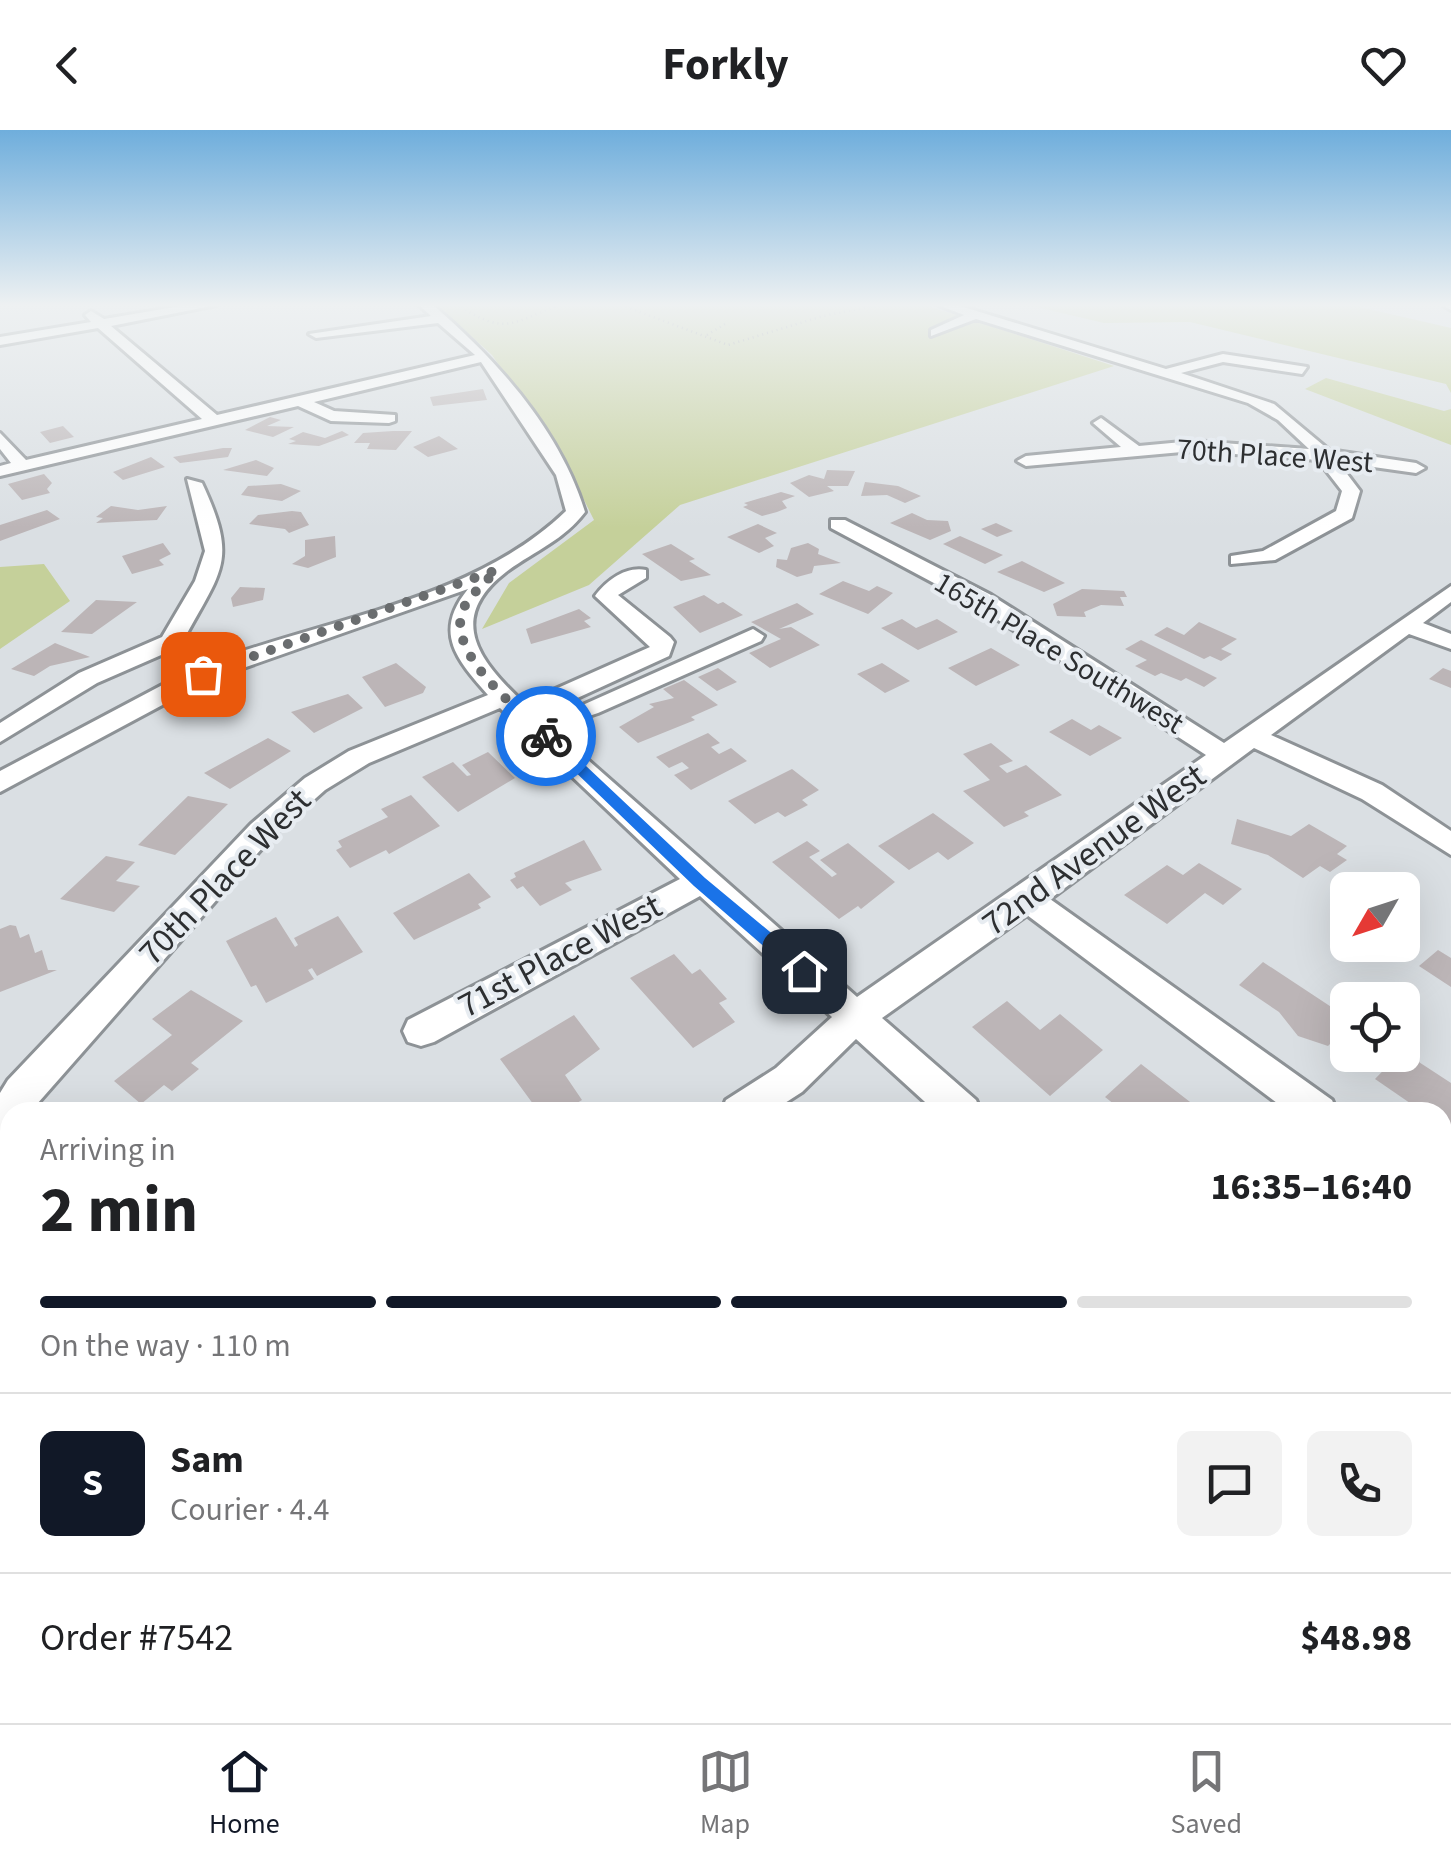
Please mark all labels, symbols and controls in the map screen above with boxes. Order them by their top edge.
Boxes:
text: Forkly [662,33,789,97]
icon: back [40,38,95,93]
icon: heart [1356,38,1411,93]
street label: 70th Place West [1175,428,1375,484]
street label: 165th Place Southwest [926,561,1192,745]
pin [161,632,246,717]
icon: bag [176,647,231,702]
courier [496,686,596,786]
icon: bike [519,709,574,764]
street label: 72nd Avenue West [972,752,1216,948]
street label: 70th Place West [127,777,323,977]
north arrow [1330,872,1420,962]
map controls [1330,872,1420,1072]
street label: 71st Place West [449,881,671,1031]
pin [762,929,847,1014]
icon: home [777,944,832,999]
button: locate [1330,982,1420,1072]
text: Arriving in [40,1127,176,1173]
text: 16:35–16:40 [1210,1160,1412,1214]
text: 2 min [40,1164,198,1257]
text: On the way · 110 m [40,1323,291,1369]
button: chat [1177,1431,1282,1536]
button: phone [1307,1431,1412,1536]
text: Sam [170,1433,244,1487]
text: S [82,1456,103,1510]
text: Courier · 4.4 [170,1487,330,1533]
text: Order #7542 [40,1611,233,1665]
text: $48.98 [1300,1611,1412,1665]
tab: Home [209,1744,280,1844]
tab: Map [698,1744,753,1844]
tab: Saved [1171,1744,1242,1844]

